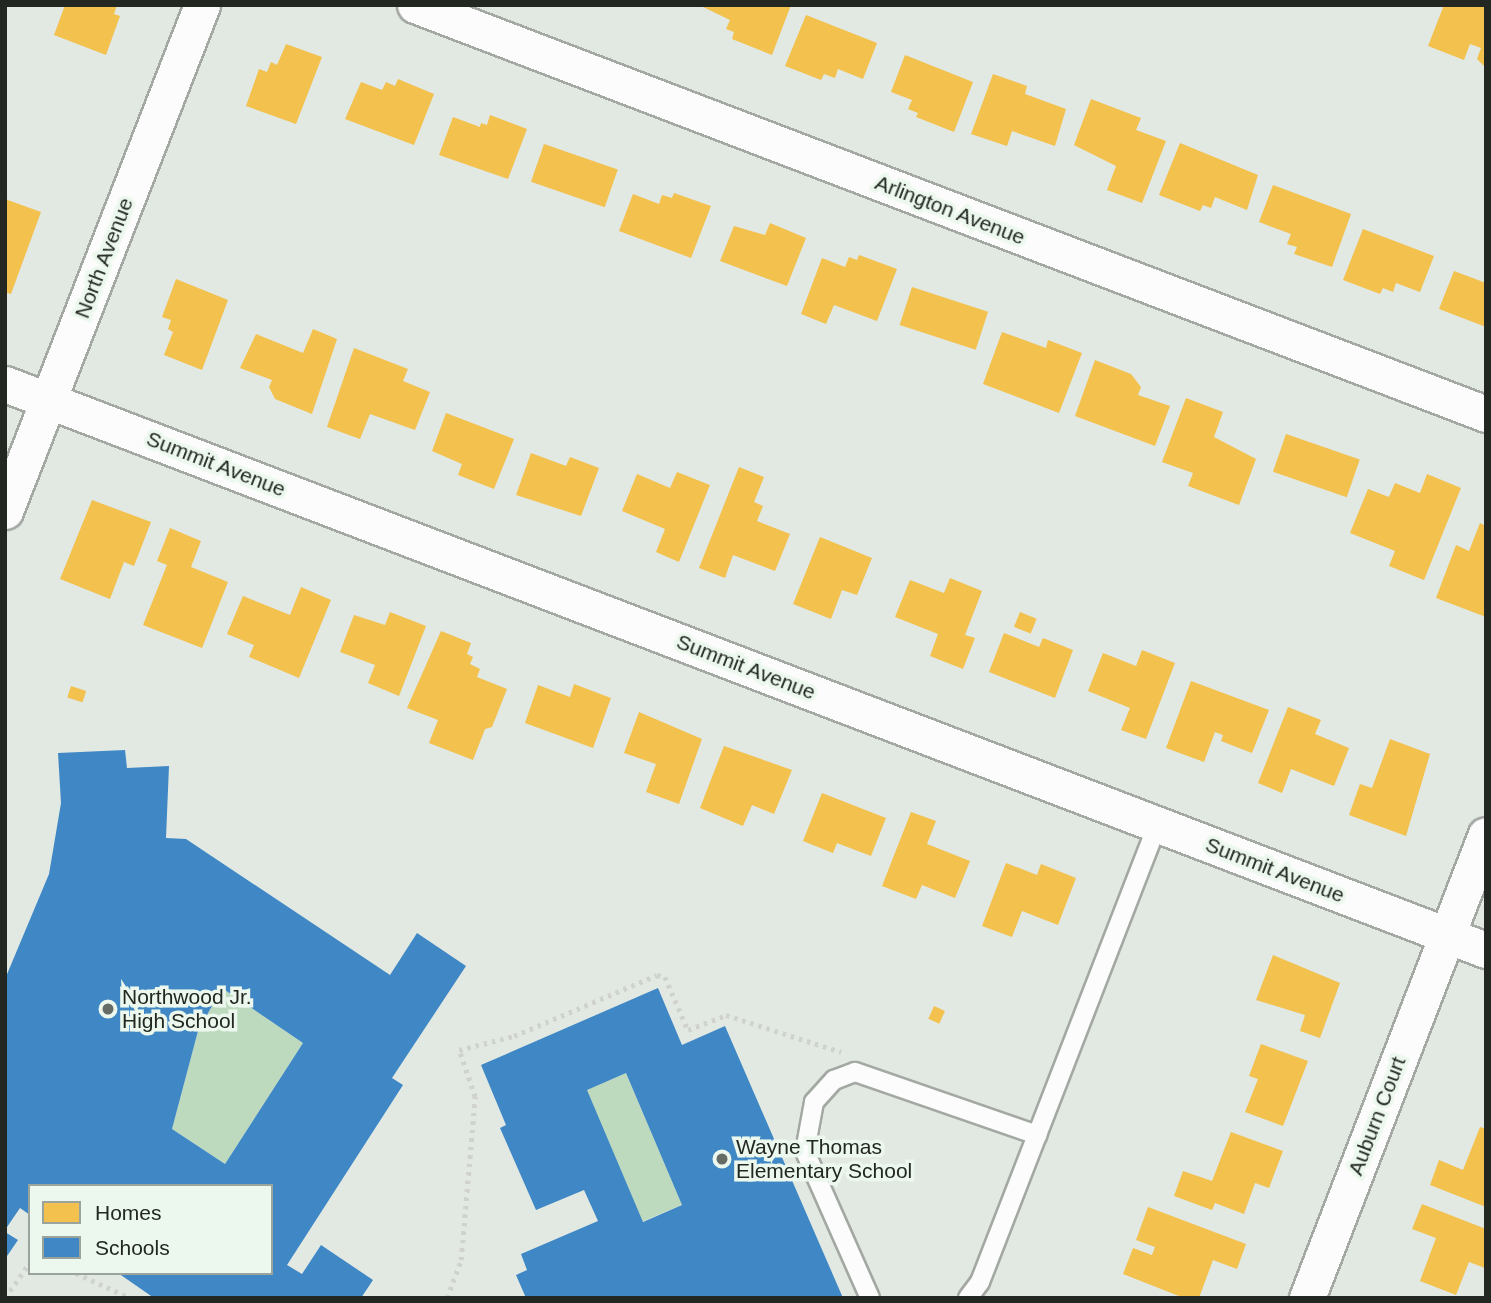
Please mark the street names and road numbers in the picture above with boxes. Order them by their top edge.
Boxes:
street label: Arlington Avenue [871,170,1029,250]
street label: North Avenue [69,194,139,322]
street label: Summit Avenue [142,426,290,502]
street label: Summit Avenue [672,629,820,705]
street label: Summit Avenue [1201,832,1349,908]
street label: Auburn Court [1343,1053,1411,1179]

